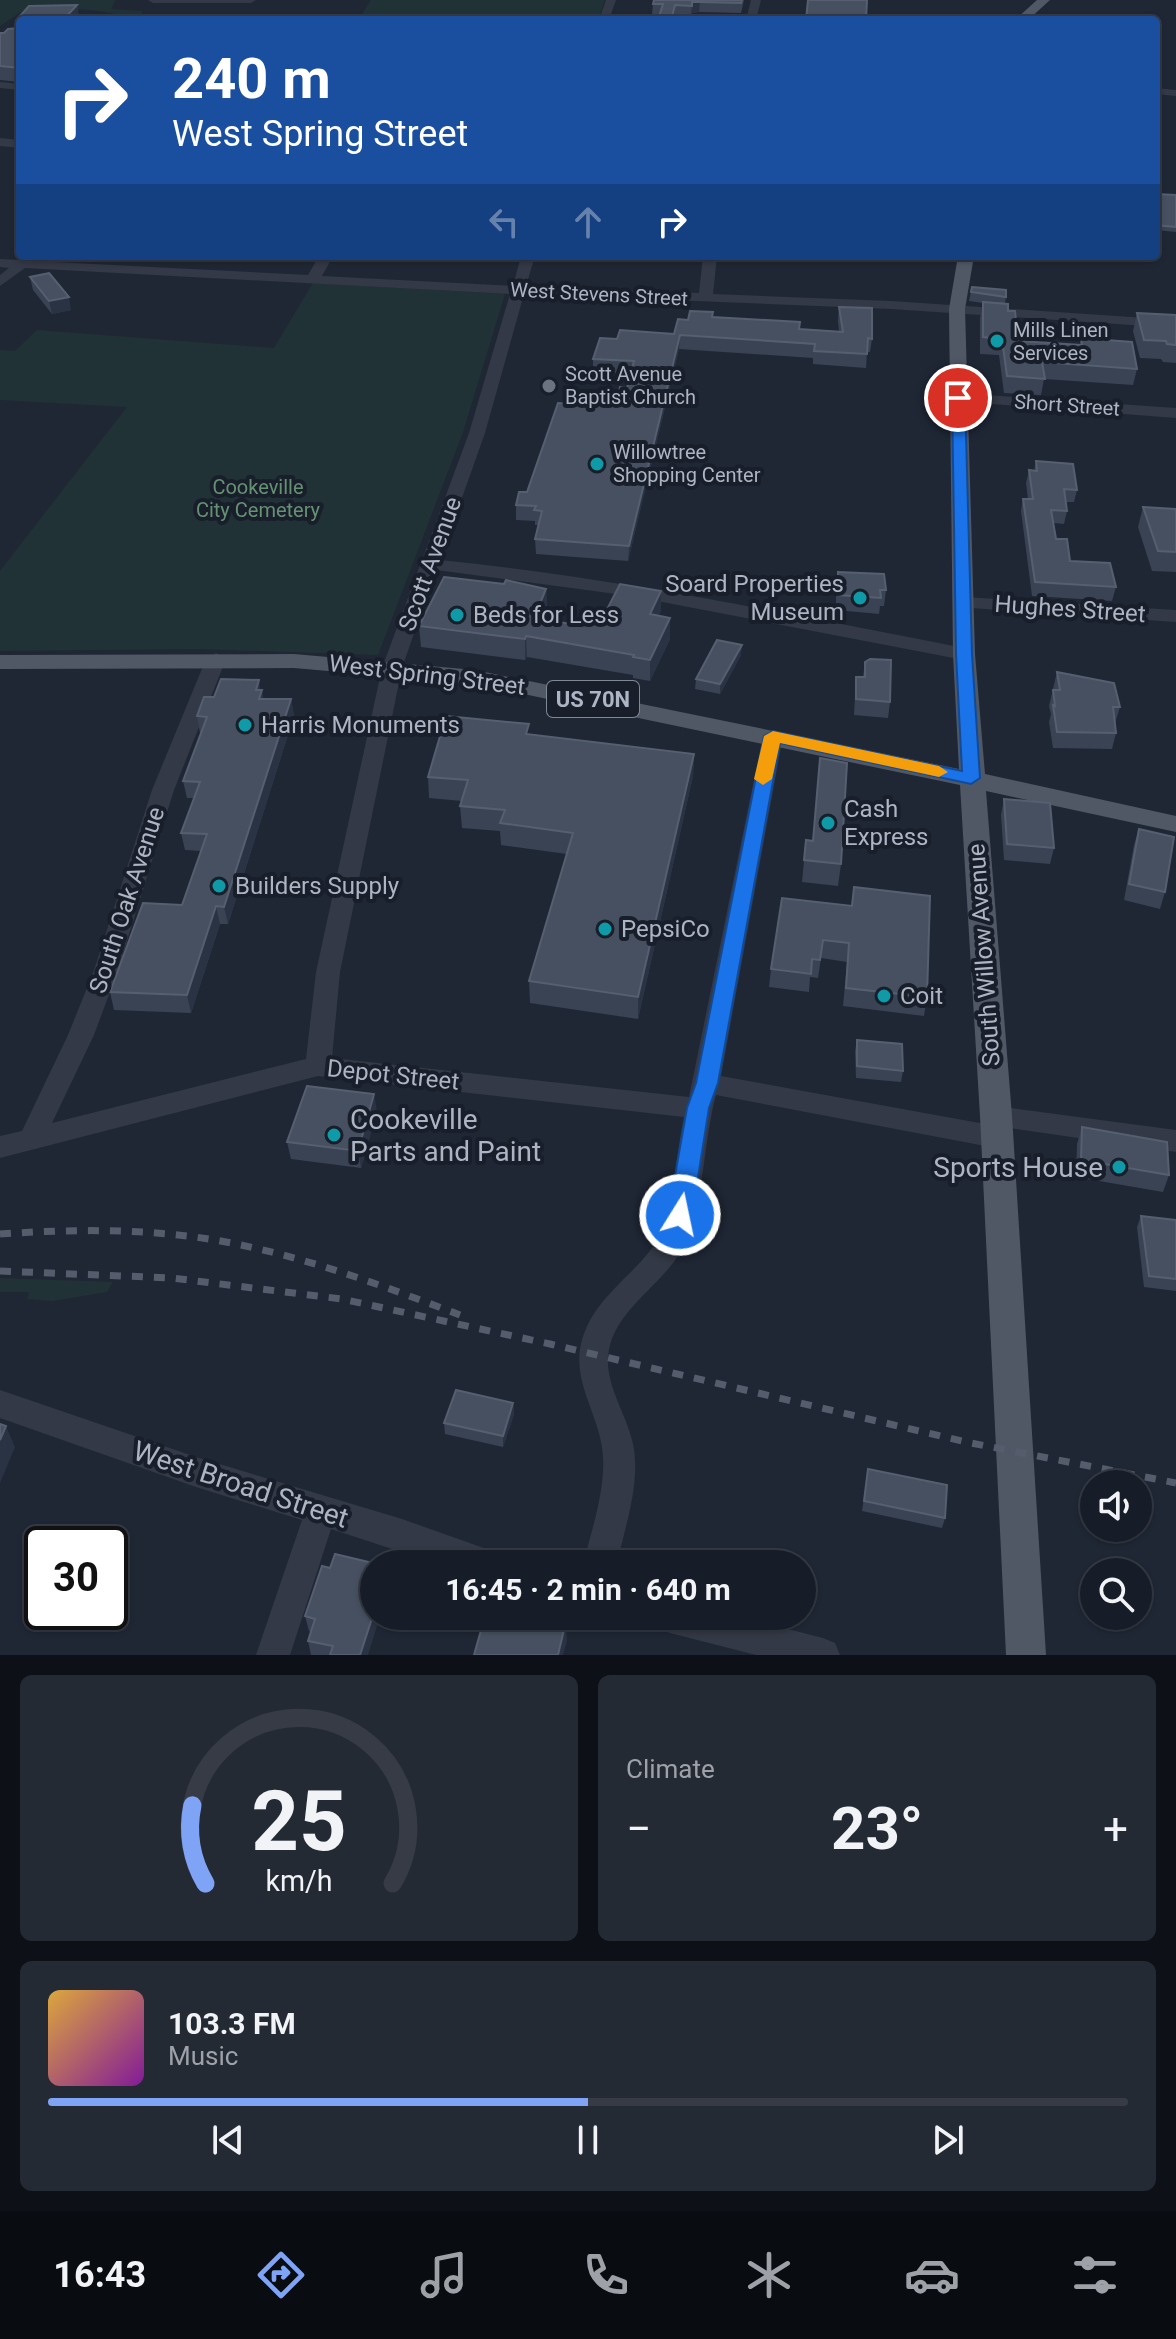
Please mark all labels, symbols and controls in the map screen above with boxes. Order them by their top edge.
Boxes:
text: 240 m [172,46,331,112]
icon: right [40,48,144,152]
text: West Spring Street [172,113,468,155]
icon: left [482,200,526,244]
icon: ahead [566,200,610,244]
icon: right [650,200,694,244]
street label: West Stevens Street [509,277,689,311]
place label: Mills Linen Services [1013,318,1109,365]
marker: Mills Linen Services [988,332,1006,350]
place label: Scott Avenue Baptist Church [565,362,696,409]
pin [924,364,992,432]
icon: arrive [936,376,980,420]
marker: Scott Avenue Baptist Church [540,377,558,395]
street label: Short Street [1013,389,1121,421]
place label: Willowtree Shopping Center [613,440,761,487]
marker: Willowtree Shopping Center [588,455,606,473]
park label: Cookeville City Cemetery [196,475,321,522]
street label: Scott Avenue [393,493,467,635]
place label: Soard Properties Museum [665,570,844,626]
marker: Soard Properties Museum [851,589,869,607]
street label: Hughes Street [993,590,1147,628]
place label: Beds for Less [473,601,619,629]
marker: Beds for Less [448,606,466,624]
street label: West Spring Street [327,649,527,701]
road number: US 70N [547,681,639,717]
place label: Harris Monuments [261,711,460,739]
marker: Harris Monuments [236,716,254,734]
place label: Cash Express [844,795,928,851]
street label: South Oak Avenue [84,803,170,997]
marker: Cash Express [819,814,837,832]
street label: South Willow Avenue [962,843,1006,1067]
place label: Builders Supply [235,872,400,900]
marker: Builders Supply [210,877,228,895]
place label: PepsiCo [621,915,710,943]
marker: PepsiCo [596,920,614,938]
place label: Coit [900,982,943,1010]
marker: Coit [875,987,893,1005]
street label: Depot Street [326,1054,461,1096]
place label: Cookeville Parts and Paint [350,1103,541,1168]
marker: Cookeville Parts and Paint [325,1126,343,1144]
place label: Sports House [933,1151,1103,1184]
marker: Sports House [1110,1158,1128,1176]
position arrow [638,1173,722,1257]
street label: West Broad Street [129,1434,353,1535]
map controls [1080,1470,1152,1630]
button: sound [1080,1470,1152,1542]
speed limit sign: 30 [24,1526,128,1630]
button: search [1080,1558,1152,1630]
text: 16:45 · 2 min · 640 m [445,1572,731,1607]
text: Climate [626,1754,715,1784]
text: 25 [251,1773,347,1870]
text: 23° [831,1793,923,1864]
text: − [626,1803,651,1855]
text: + [1103,1803,1128,1855]
text: km/h [265,1864,333,1898]
text: 103.3 FM [168,2006,296,2041]
text: Music [168,2041,238,2071]
icon: previous [206,2118,250,2162]
icon: pause [566,2118,610,2162]
icon: next [926,2118,970,2162]
icon: directions [253,2247,309,2303]
icon: music [416,2247,472,2303]
icon: phone [578,2247,634,2303]
icon: climate [741,2247,797,2303]
icon: car [904,2247,960,2303]
icon: filters [1067,2247,1123,2303]
text: 16:43 [53,2254,146,2296]

